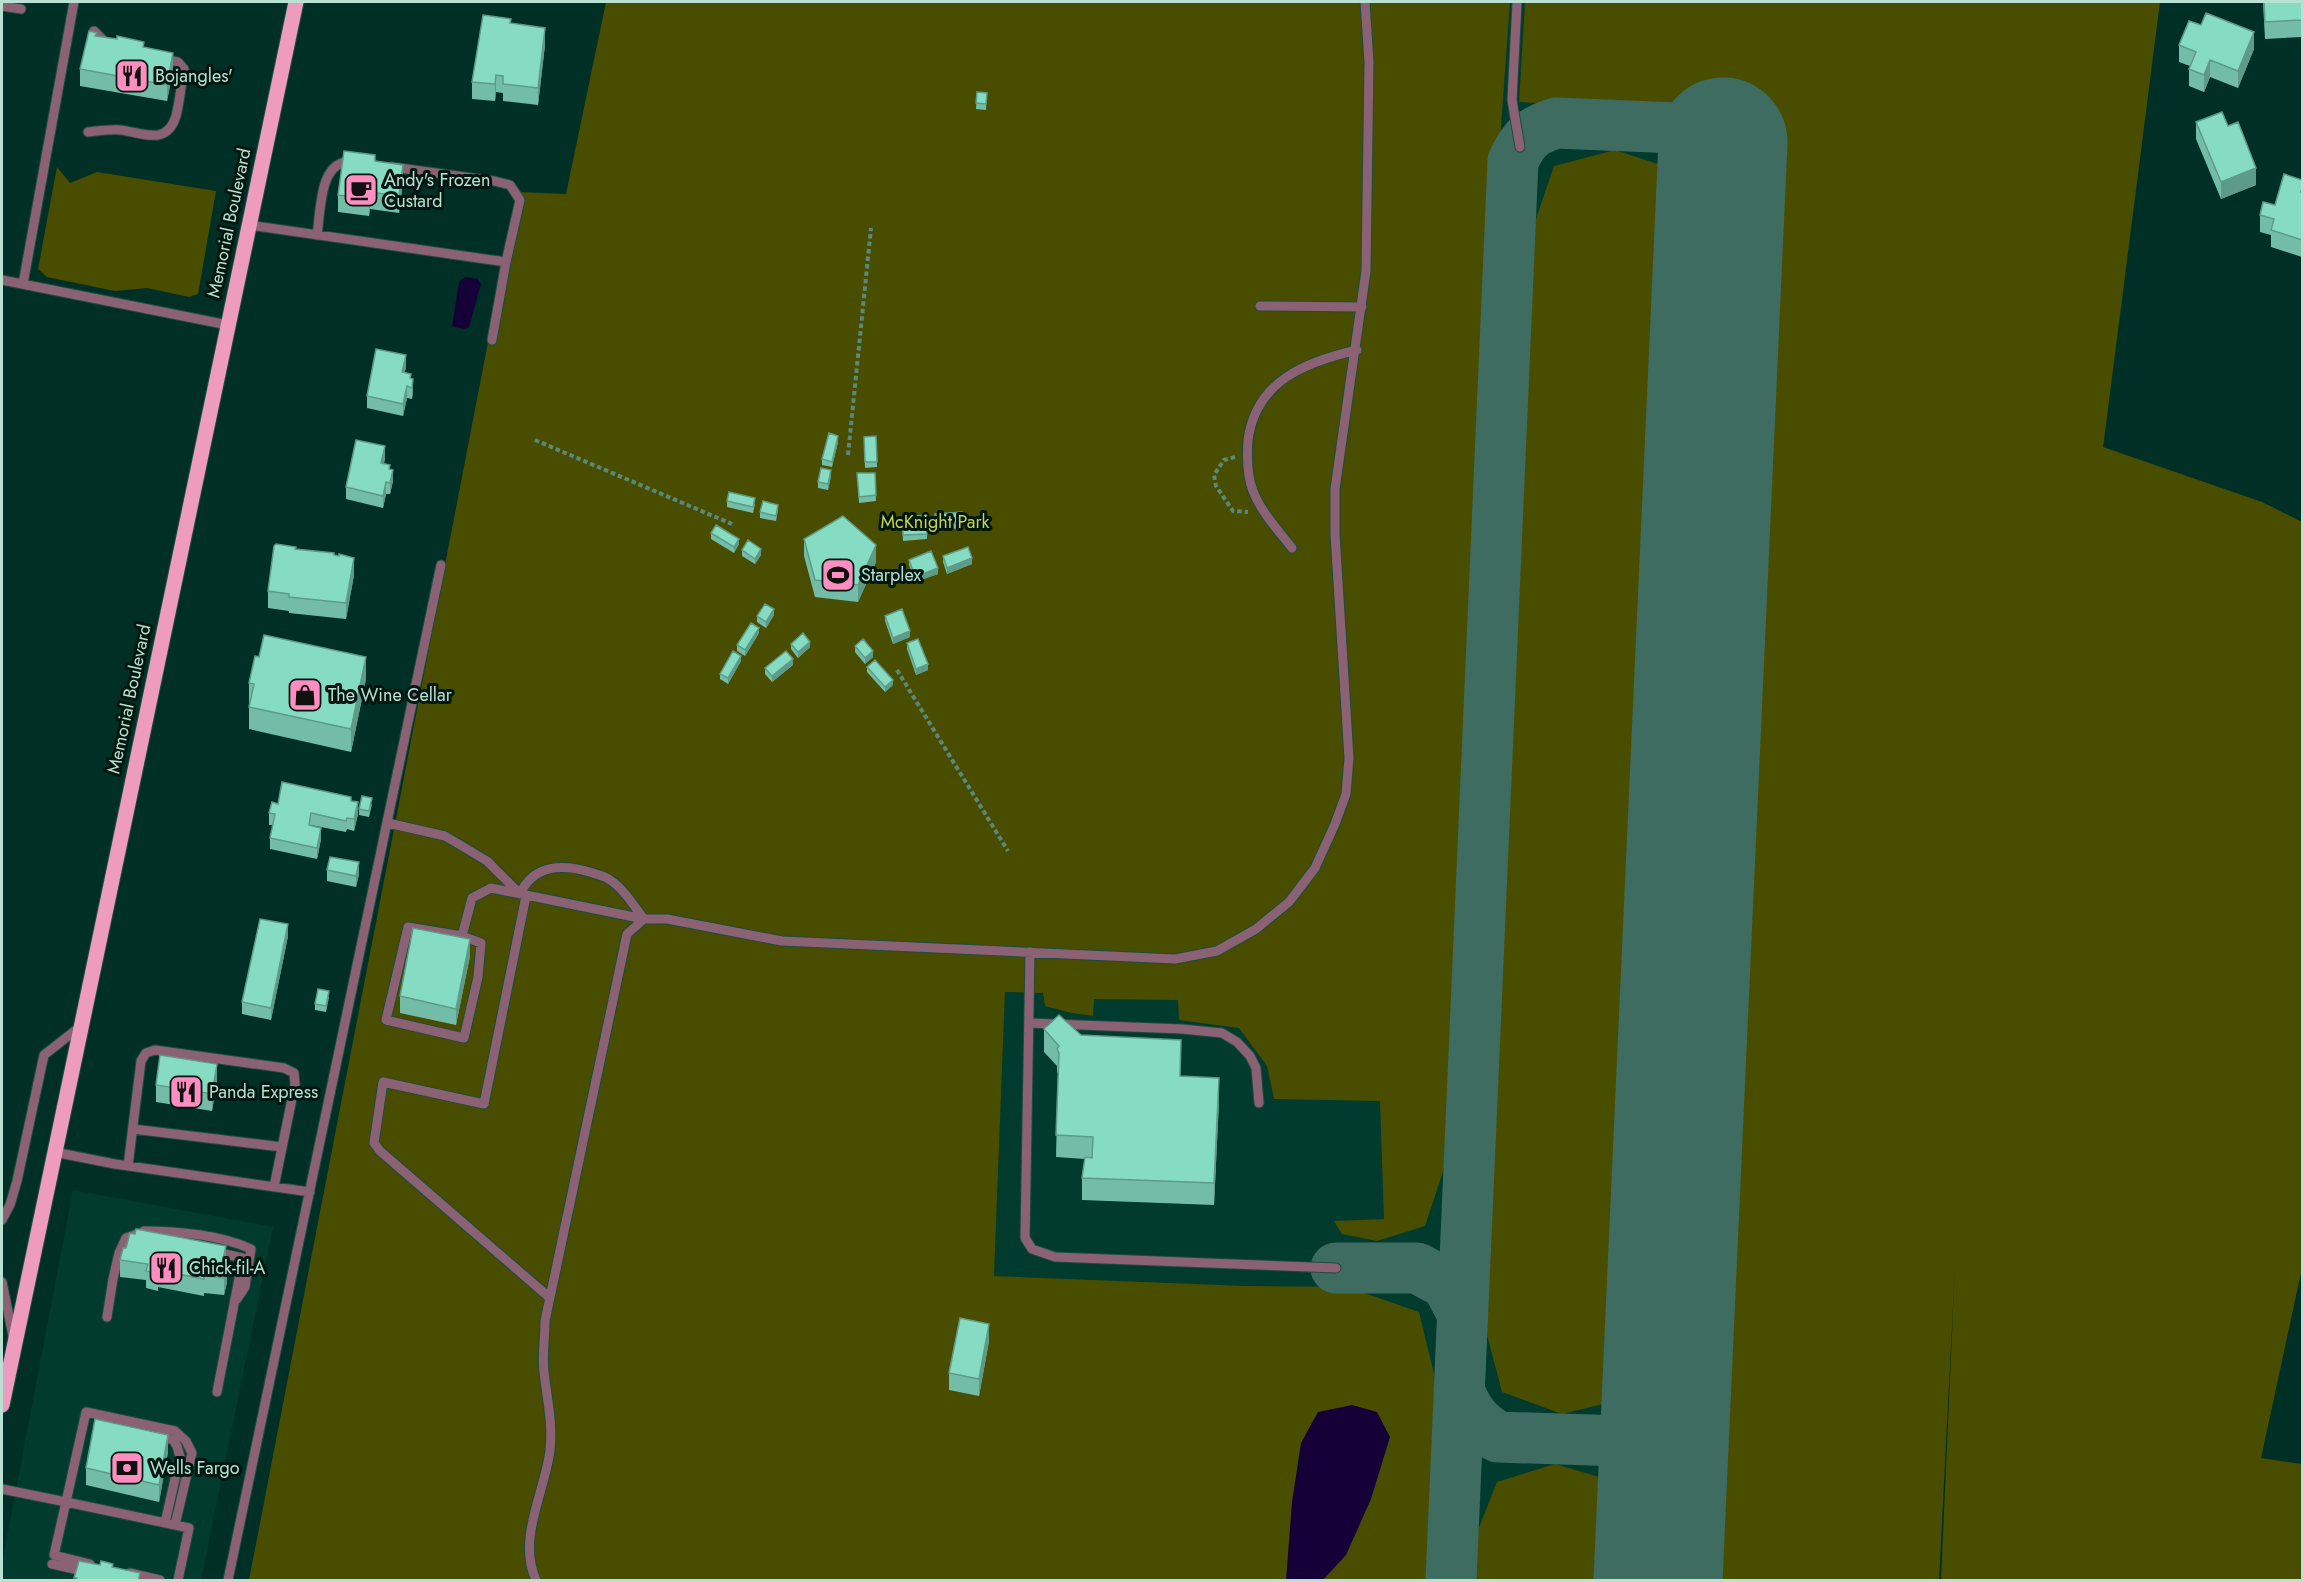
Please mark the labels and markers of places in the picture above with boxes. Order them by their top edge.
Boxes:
restaurant icon: Bojangles' [114,58,150,94]
place label: Bojangles' [155,63,233,89]
place label: Andy's Frozen Custard [384,167,490,214]
cafe icon: Andy's Frozen Custard [343,172,379,208]
sports icon: Starplex [820,557,856,593]
place label: Starplex [861,562,921,588]
shop icon: The Wine Cellar [287,677,323,713]
place label: The Wine Cellar [328,682,453,708]
restaurant icon: Panda Express [168,1074,204,1110]
place label: Panda Express [209,1079,318,1105]
restaurant icon: Chick-fil-A [148,1250,184,1286]
place label: Chick-fil-A [189,1255,266,1281]
bank icon: Wells Fargo [109,1450,145,1486]
place label: Wells Fargo [150,1455,240,1481]

